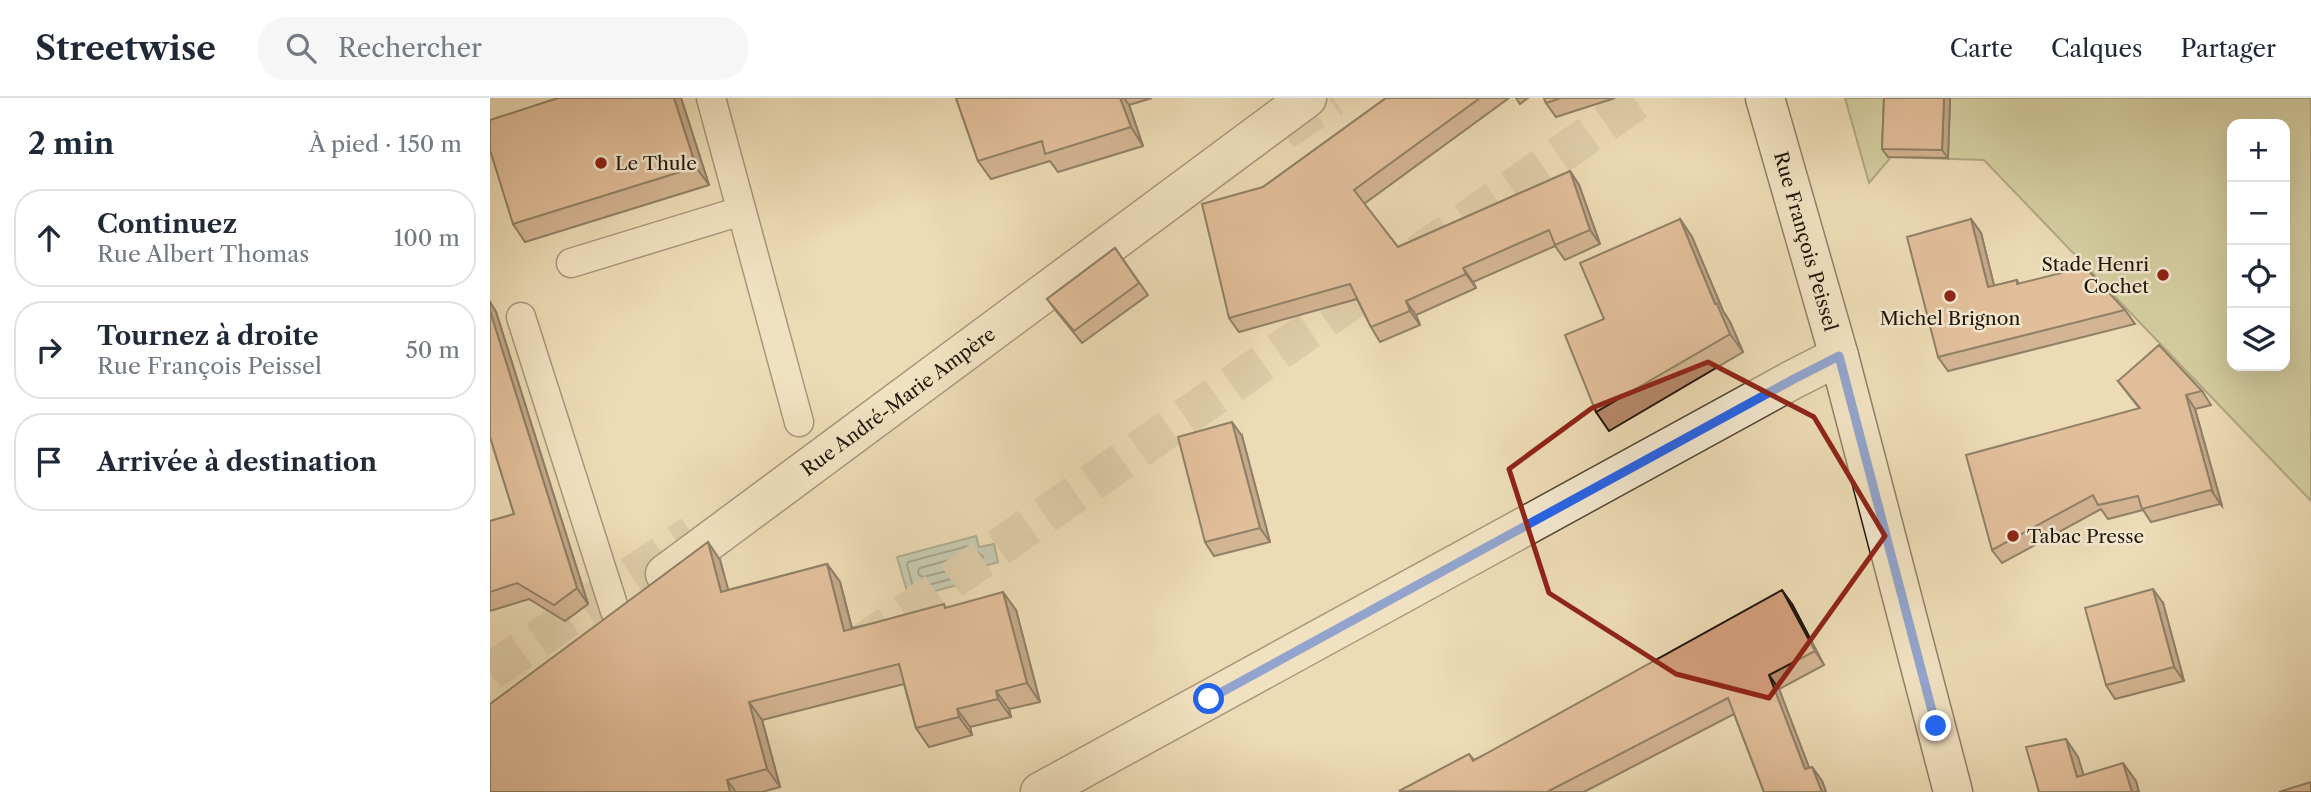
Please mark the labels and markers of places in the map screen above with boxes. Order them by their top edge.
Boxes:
place label: Le Thule [615,152,697,175]
marker: Le Thule [593,155,609,171]
place label: Stade Henri Cochet [2041,253,2149,298]
marker: Stade Henri Cochet [2155,267,2171,283]
marker: Michel Brignon [1942,288,1958,304]
place label: Michel Brignon [1880,307,2020,330]
place label: Tabac Presse [2027,525,2144,548]
marker: Tabac Presse [2005,528,2021,544]

